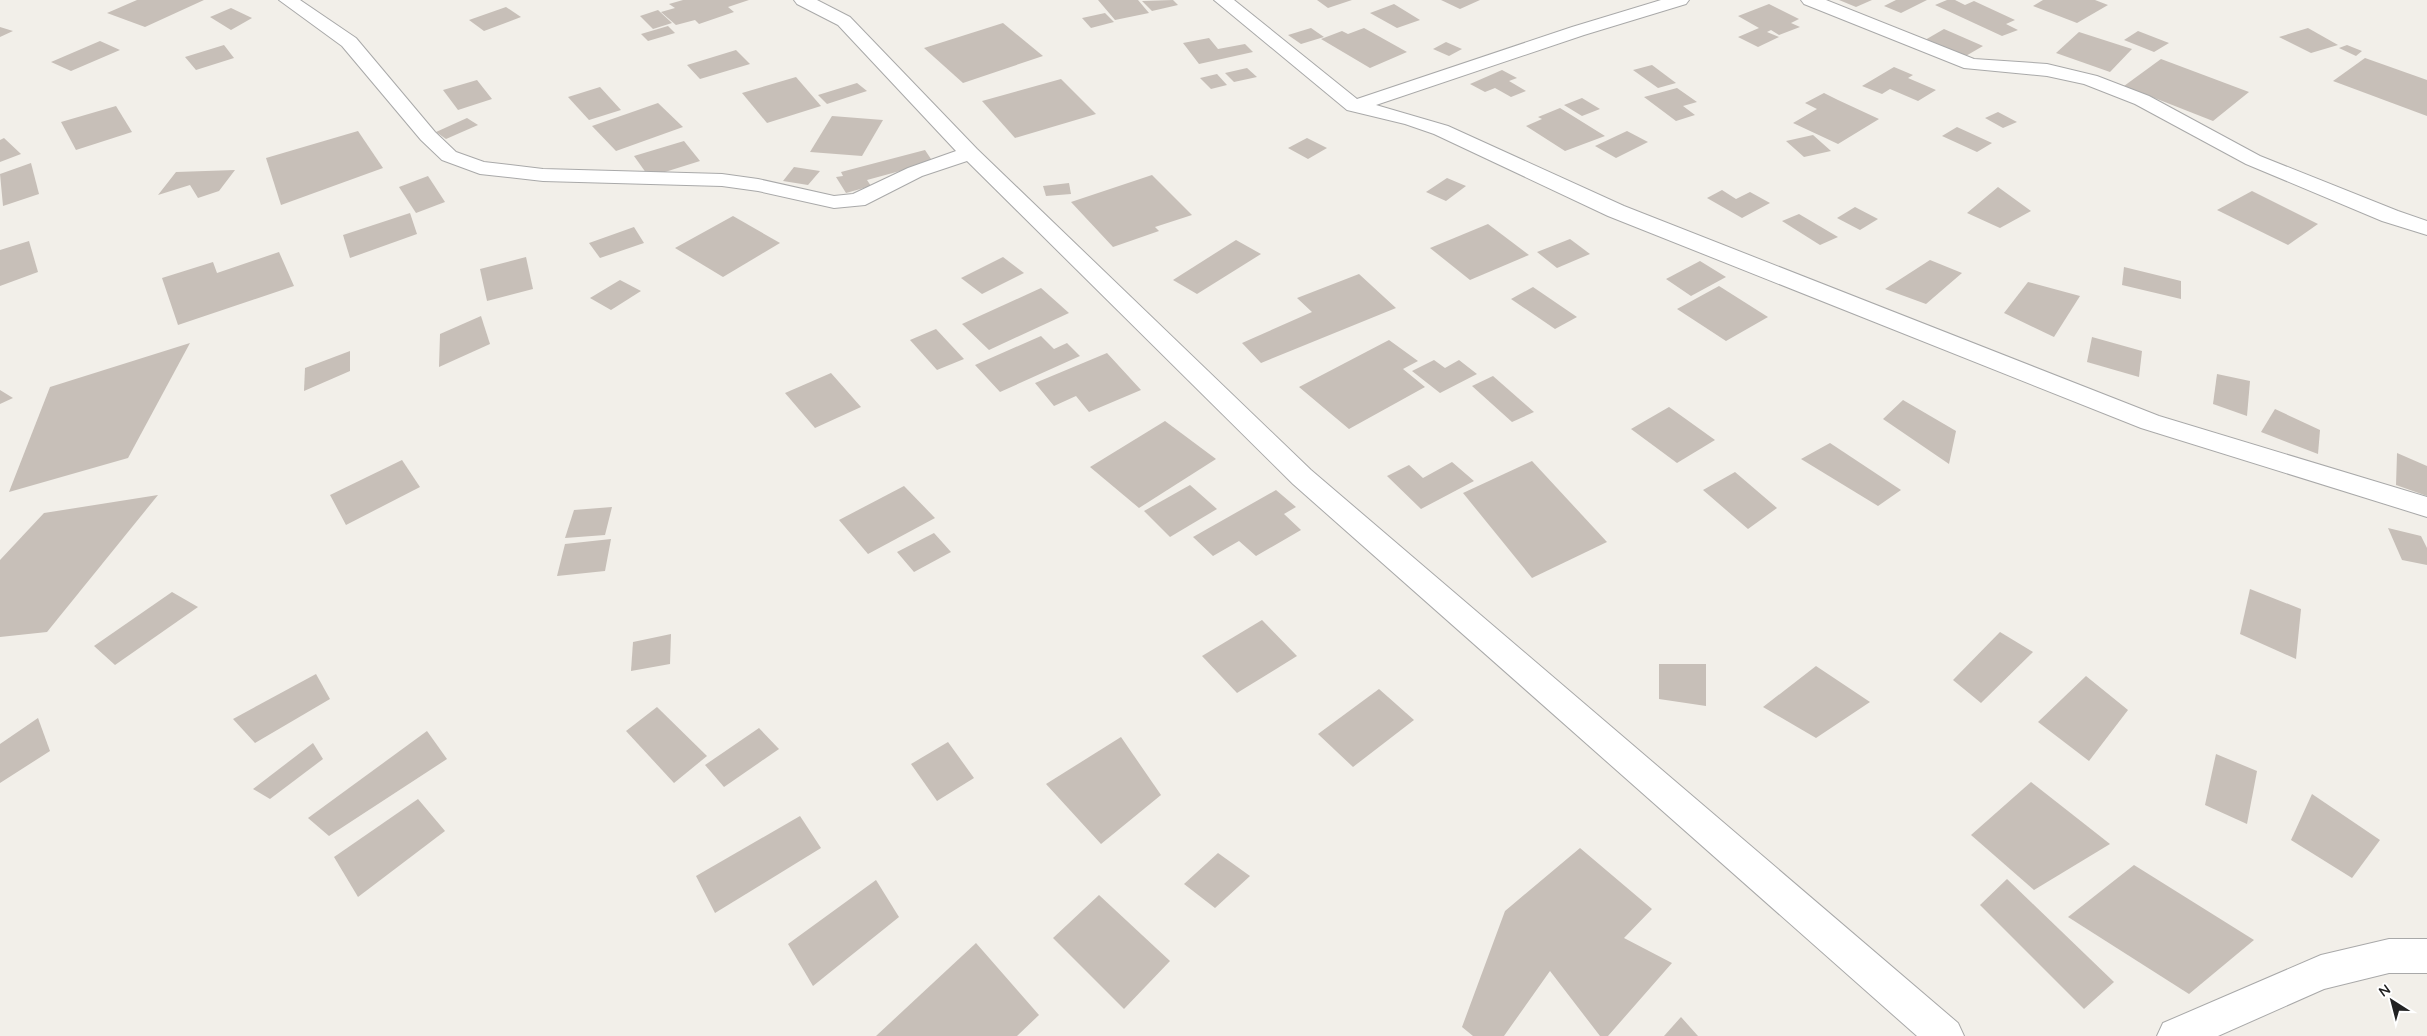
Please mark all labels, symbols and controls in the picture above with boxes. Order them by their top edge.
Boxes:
north arrow [2367,976,2417,1026]
text: N [2375,980,2394,1001]

